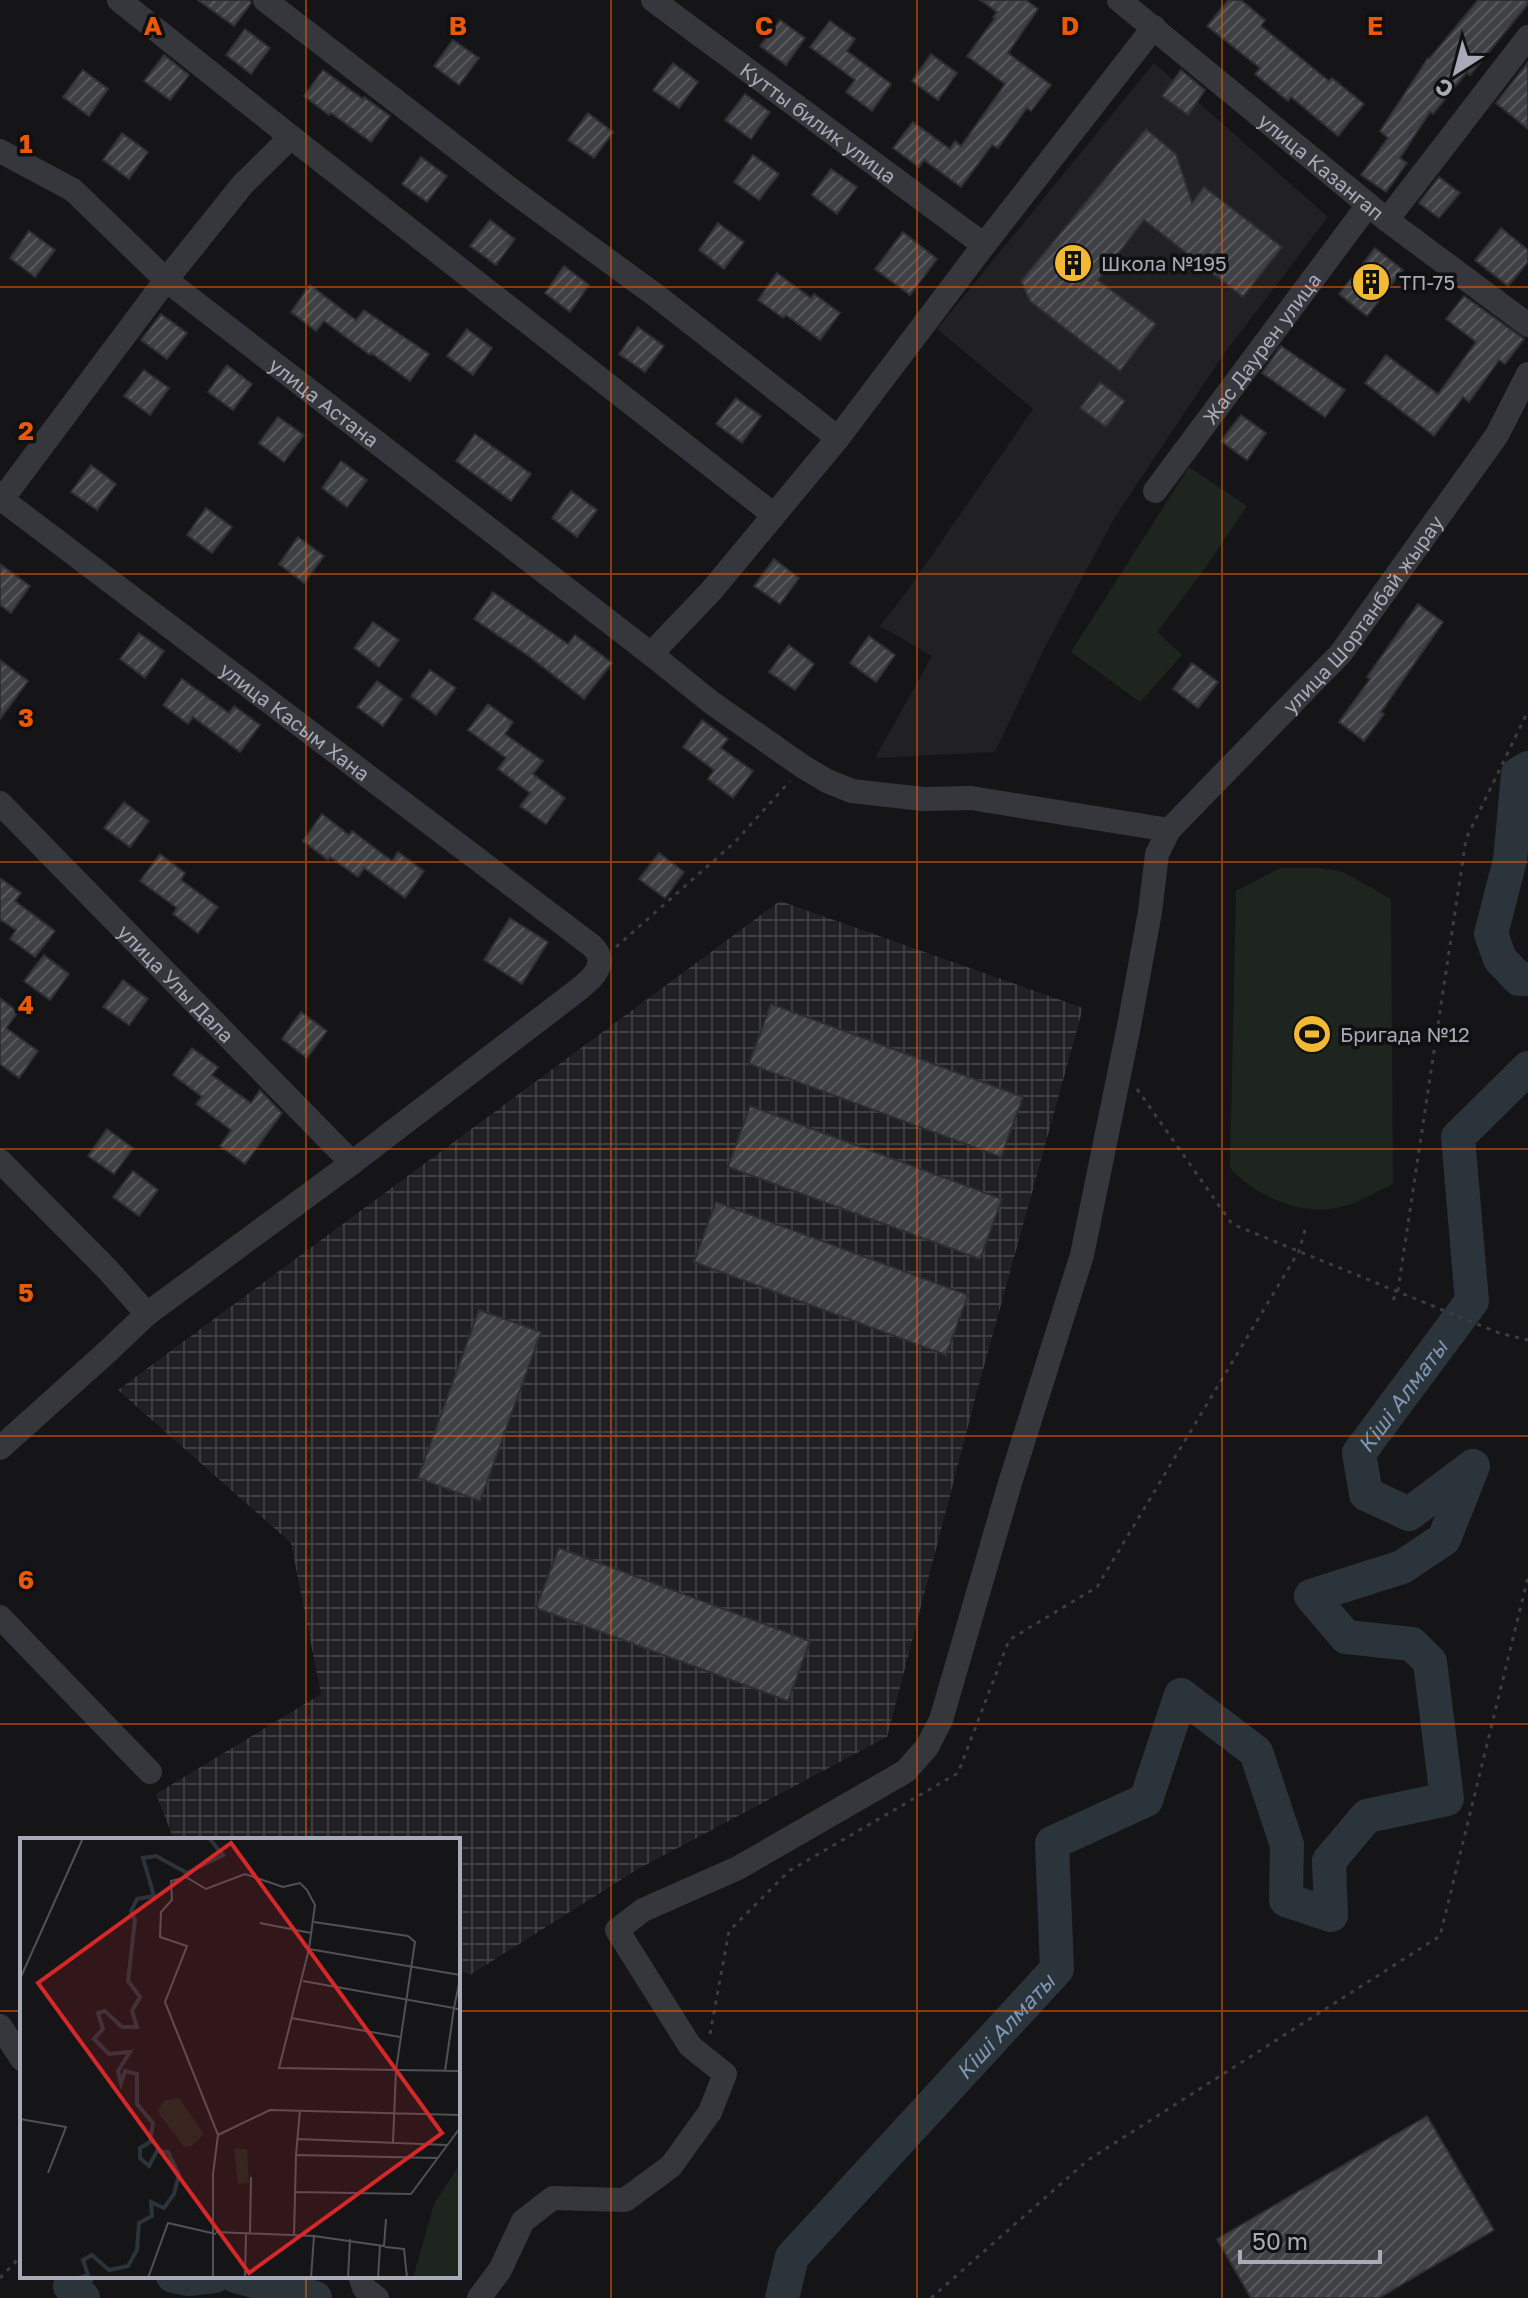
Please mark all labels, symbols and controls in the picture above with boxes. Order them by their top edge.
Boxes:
text: A [144,10,163,41]
text: B [449,10,467,41]
text: C [755,10,773,41]
text: D [1061,10,1079,41]
text: E [1367,10,1383,41]
north arrow [1416,32,1496,112]
street label: Кутты билик улица [736,57,901,188]
text: С [1430,73,1458,104]
street label: улица Казангап [1254,108,1389,225]
text: 1 [19,128,33,159]
building icon: Школа №195 [1052,242,1094,284]
place label: Школа №195 [1101,251,1227,275]
building icon: ТП-75 [1350,261,1392,303]
street label: Жас Даурен улица [1197,268,1326,429]
place label: ТП-75 [1399,270,1455,294]
street label: улица Астана [265,352,384,452]
text: 2 [18,415,34,446]
street label: улица Шортанбай жырау [1277,511,1448,718]
street label: улица Касым Хана [215,657,375,786]
text: 3 [18,702,34,733]
street label: улица Улы Дала [113,919,239,1047]
text: 4 [18,989,34,1020]
sports icon: Бригада №12 [1291,1013,1333,1055]
place label: Бригада №12 [1340,1022,1470,1046]
text: 5 [18,1277,34,1308]
water label: Кіші Алматы [1351,1333,1453,1457]
text: 6 [18,1564,34,1595]
inset map [20,1838,460,2278]
water label: Кіші Алматы [949,1967,1060,2084]
scale bar [1240,2214,1380,2264]
text: 50 m [1252,2226,1308,2255]

